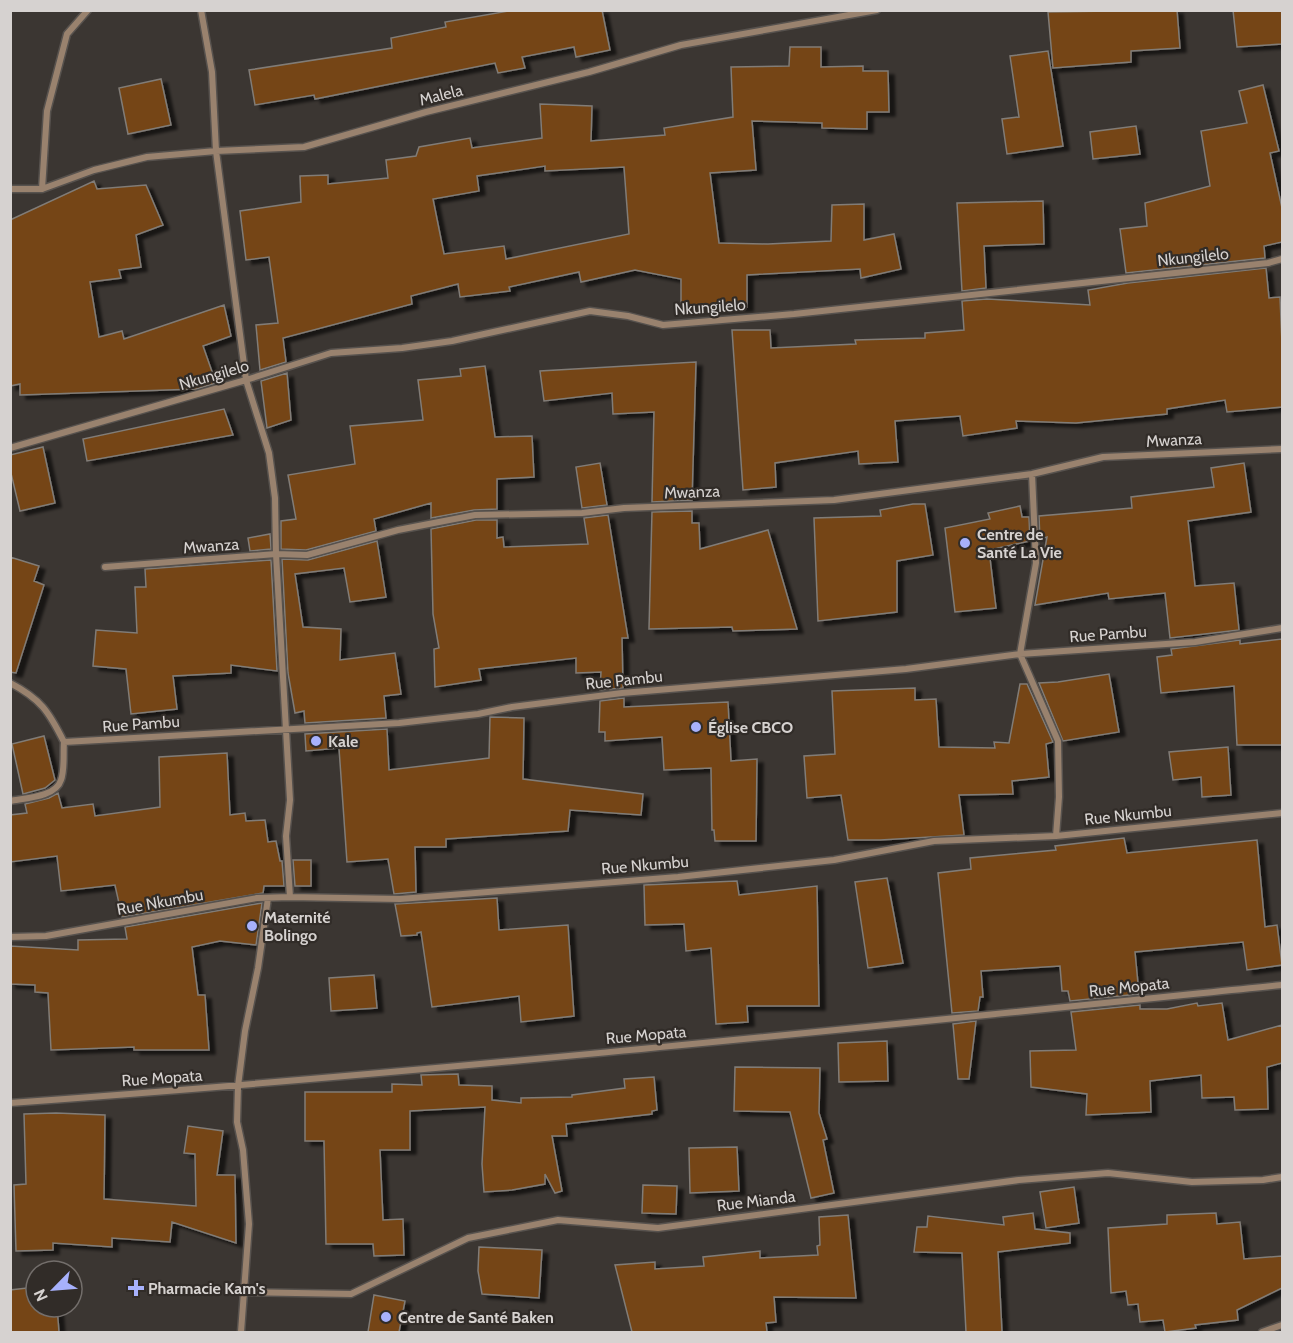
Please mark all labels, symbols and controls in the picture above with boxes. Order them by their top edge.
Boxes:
street label: Malela [417,80,465,110]
street label: Nkungilelo [1156,244,1230,270]
street label: Nkungilelo [674,295,747,319]
street label: Nkungilelo [177,356,251,394]
street label: Mwanza [1146,429,1203,451]
street label: Mwanza [664,482,721,502]
place label: Centre de Santé La Vie [977,525,1062,562]
street label: Mwanza [182,535,240,557]
marker: Centre de Santé La Vie [958,536,972,550]
street label: Rue Pambu [1069,622,1147,646]
street label: Rue Pambu [584,666,664,694]
street label: Rue Pambu [102,712,180,736]
place label: Église CBCO [708,718,793,737]
marker: Église CBCO [689,720,703,734]
place label: Kale [328,732,358,751]
marker: Kale [309,734,323,748]
street label: Rue Nkumbu [1083,801,1173,829]
street label: Rue Nkumbu [601,852,689,878]
street label: Rue Nkumbu [115,885,205,919]
place label: Maternité Bolingo [264,908,331,945]
marker: Maternité Bolingo [245,919,259,933]
street label: Rue Mopata [1088,973,1170,1001]
street label: Rue Mopata [605,1022,687,1048]
street label: Rue Mopata [121,1066,203,1090]
street label: Rue Mianda [716,1187,797,1215]
north arrow [24,1259,84,1319]
place label: Pharmacie Kam's [148,1279,266,1298]
marker: Pharmacie Kam's [129,1281,143,1295]
text: N [30,1286,52,1304]
place label: Centre de Santé Baken [398,1308,554,1327]
marker: Centre de Santé Baken [379,1310,393,1324]

